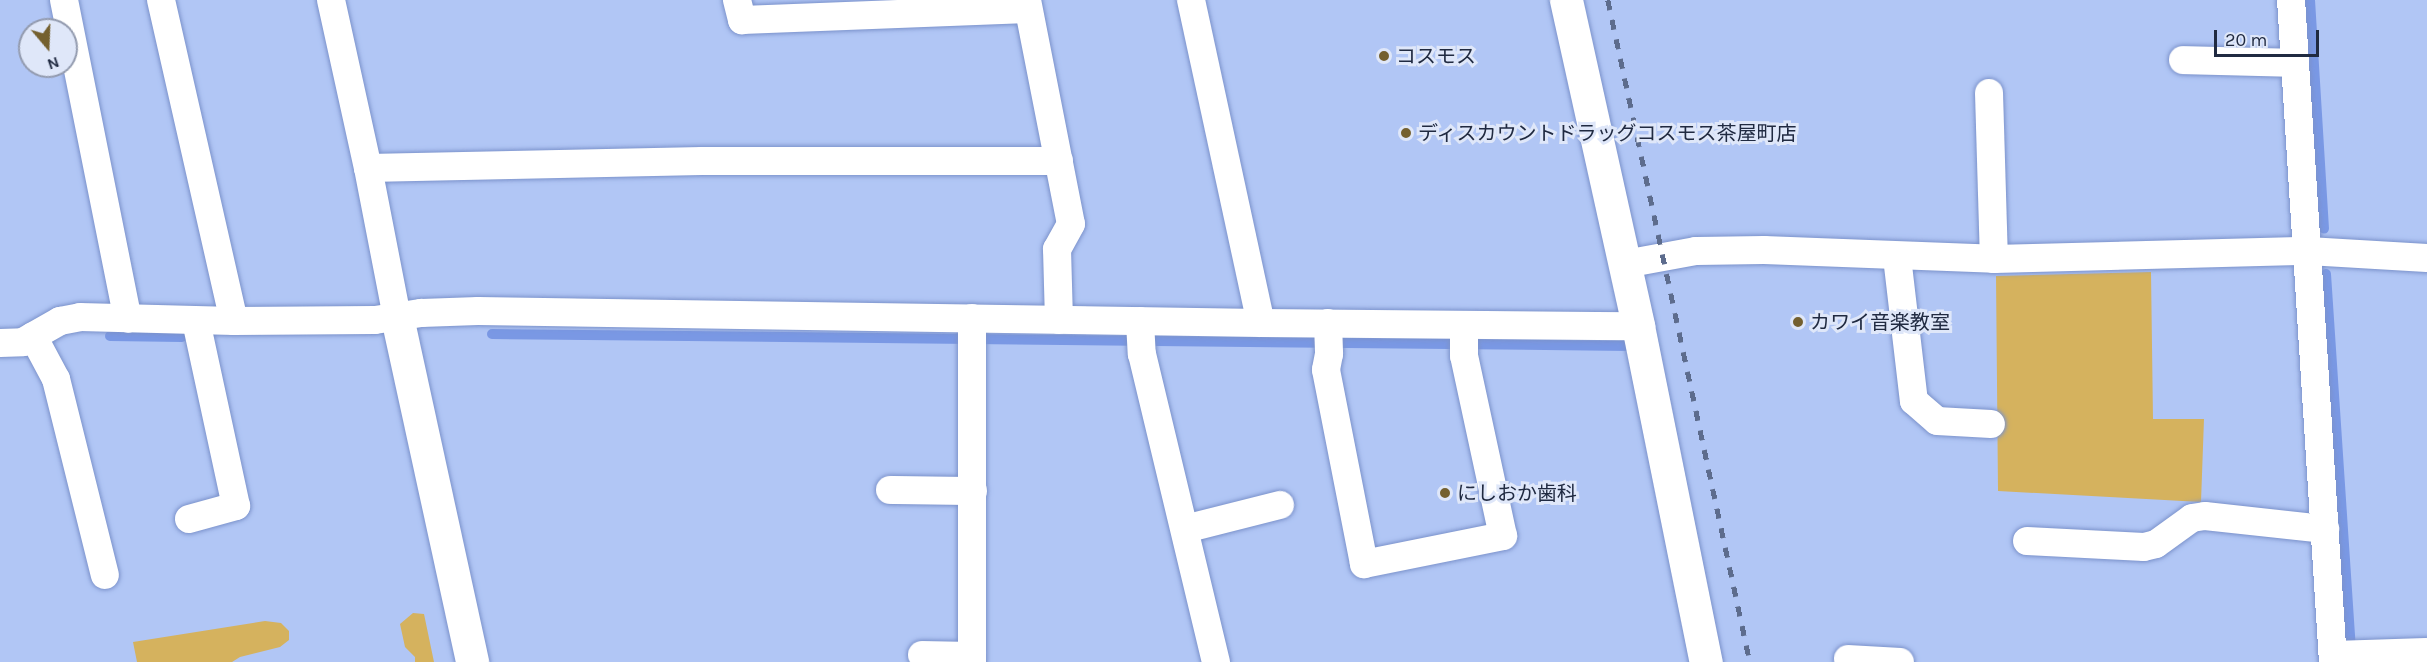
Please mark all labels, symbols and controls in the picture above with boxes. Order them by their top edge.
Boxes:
north arrow [18,18,78,78]
scale bar [2217,18,2322,56]
text: 20 m [2225,29,2267,51]
place label: コスモス [1396,44,1476,68]
marker: コスモス [1377,49,1391,63]
text: N [45,53,62,74]
place label: ディスカウントドラッグコスモス茶屋町店 [1418,121,1798,145]
marker: ディスカウントドラッグコスモス茶屋町店 [1399,126,1413,140]
place label: カワイ音楽教室 [1810,310,1950,334]
marker: カワイ音楽教室 [1791,315,1805,329]
place label: にしおか歯科 [1457,481,1577,505]
marker: にしおか歯科 [1438,486,1452,500]

